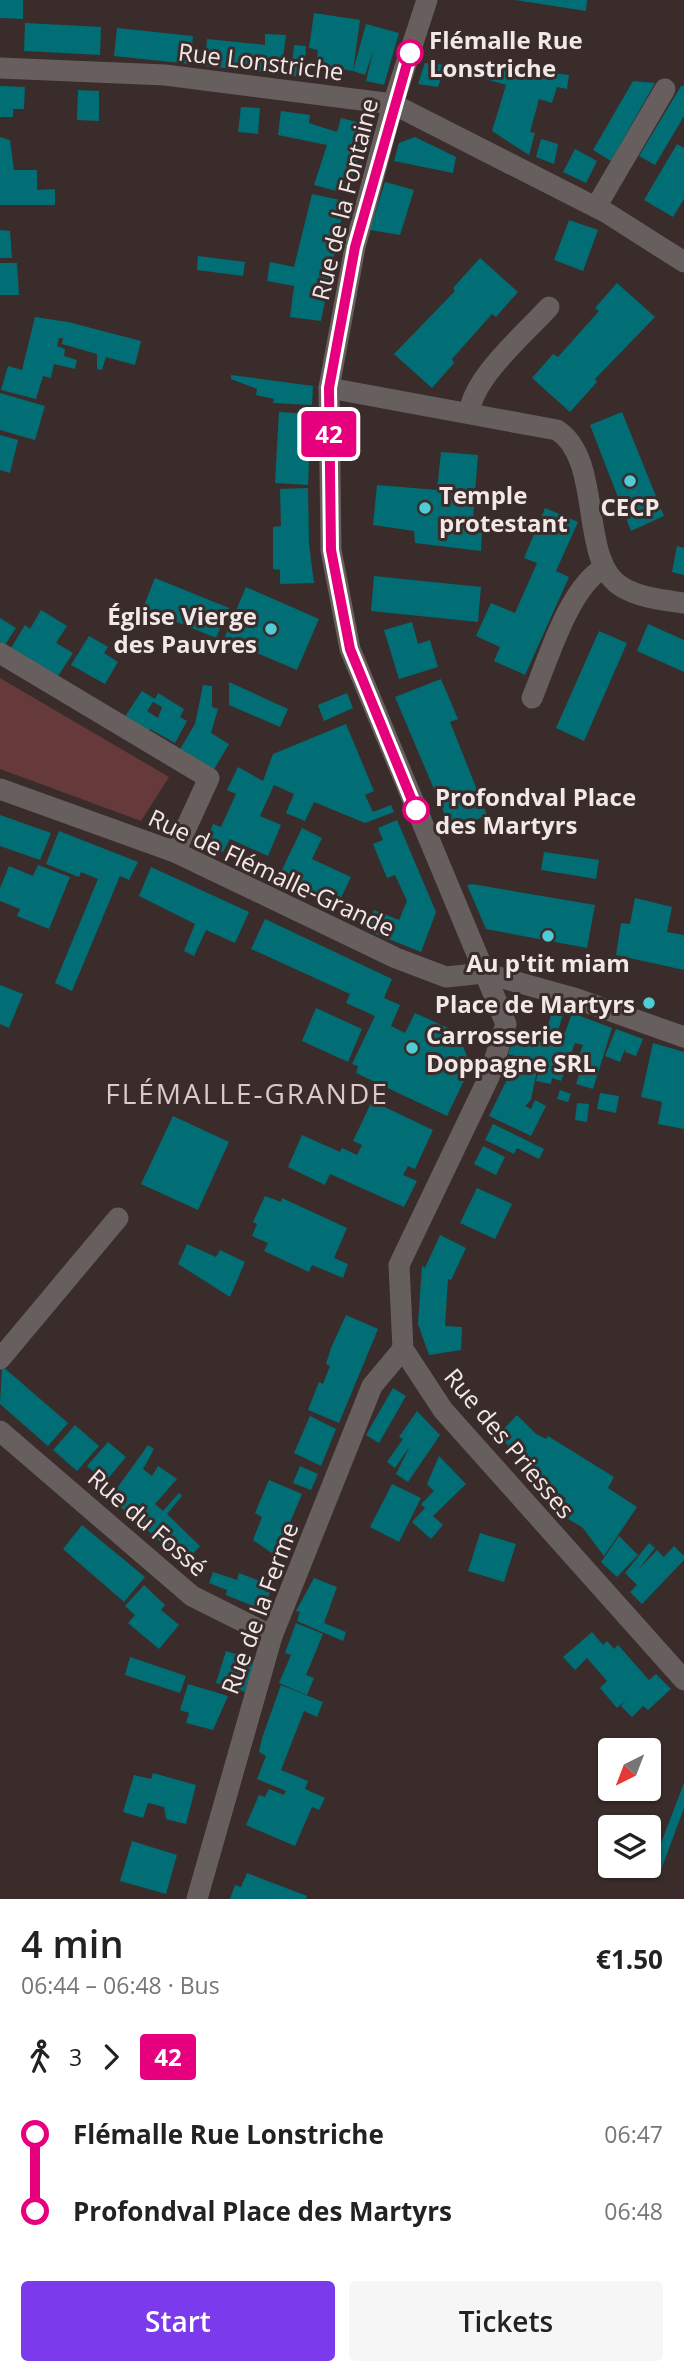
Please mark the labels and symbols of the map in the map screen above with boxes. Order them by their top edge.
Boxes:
place label: Flémalle Rue Lonstriche [429,23,583,84]
street label: Rue Lonstriche [176,34,346,88]
marker: Flémalle Rue Lonstriche [397,40,423,66]
street label: Rue de la Fontaine [303,95,385,303]
line badge: 42 [298,411,360,457]
marker: CECP [622,473,638,489]
place label: Temple protestant [439,478,568,539]
place label: CECP [600,490,660,523]
marker: Temple protestant [417,500,433,516]
place label: Église Vierge des Pauvres [107,599,257,660]
marker: Église Vierge des Pauvres [263,621,279,637]
place label: Profondval Place des Martyrs [435,780,636,841]
marker: Profondval Place des Martyrs [403,797,429,823]
street label: Rue de Flémalle-Grande [144,800,400,944]
marker: Au p'tit miam [540,928,556,944]
place label: Au p'tit miam [466,946,630,979]
place label: Place de Martyrs [435,987,635,1020]
marker: Place de Martyrs [641,995,657,1011]
place label: Carrosserie Doppagne SRL [426,1018,596,1079]
marker: Carrosserie Doppagne SRL [404,1040,420,1056]
district label: FLÉMALLE-GRANDE [105,1074,389,1112]
street label: Rue des Priesses [437,1361,583,1525]
street label: Rue du Fossé [81,1461,215,1583]
street label: Rue de la Ferme [213,1517,305,1699]
north arrow [598,1738,662,1801]

